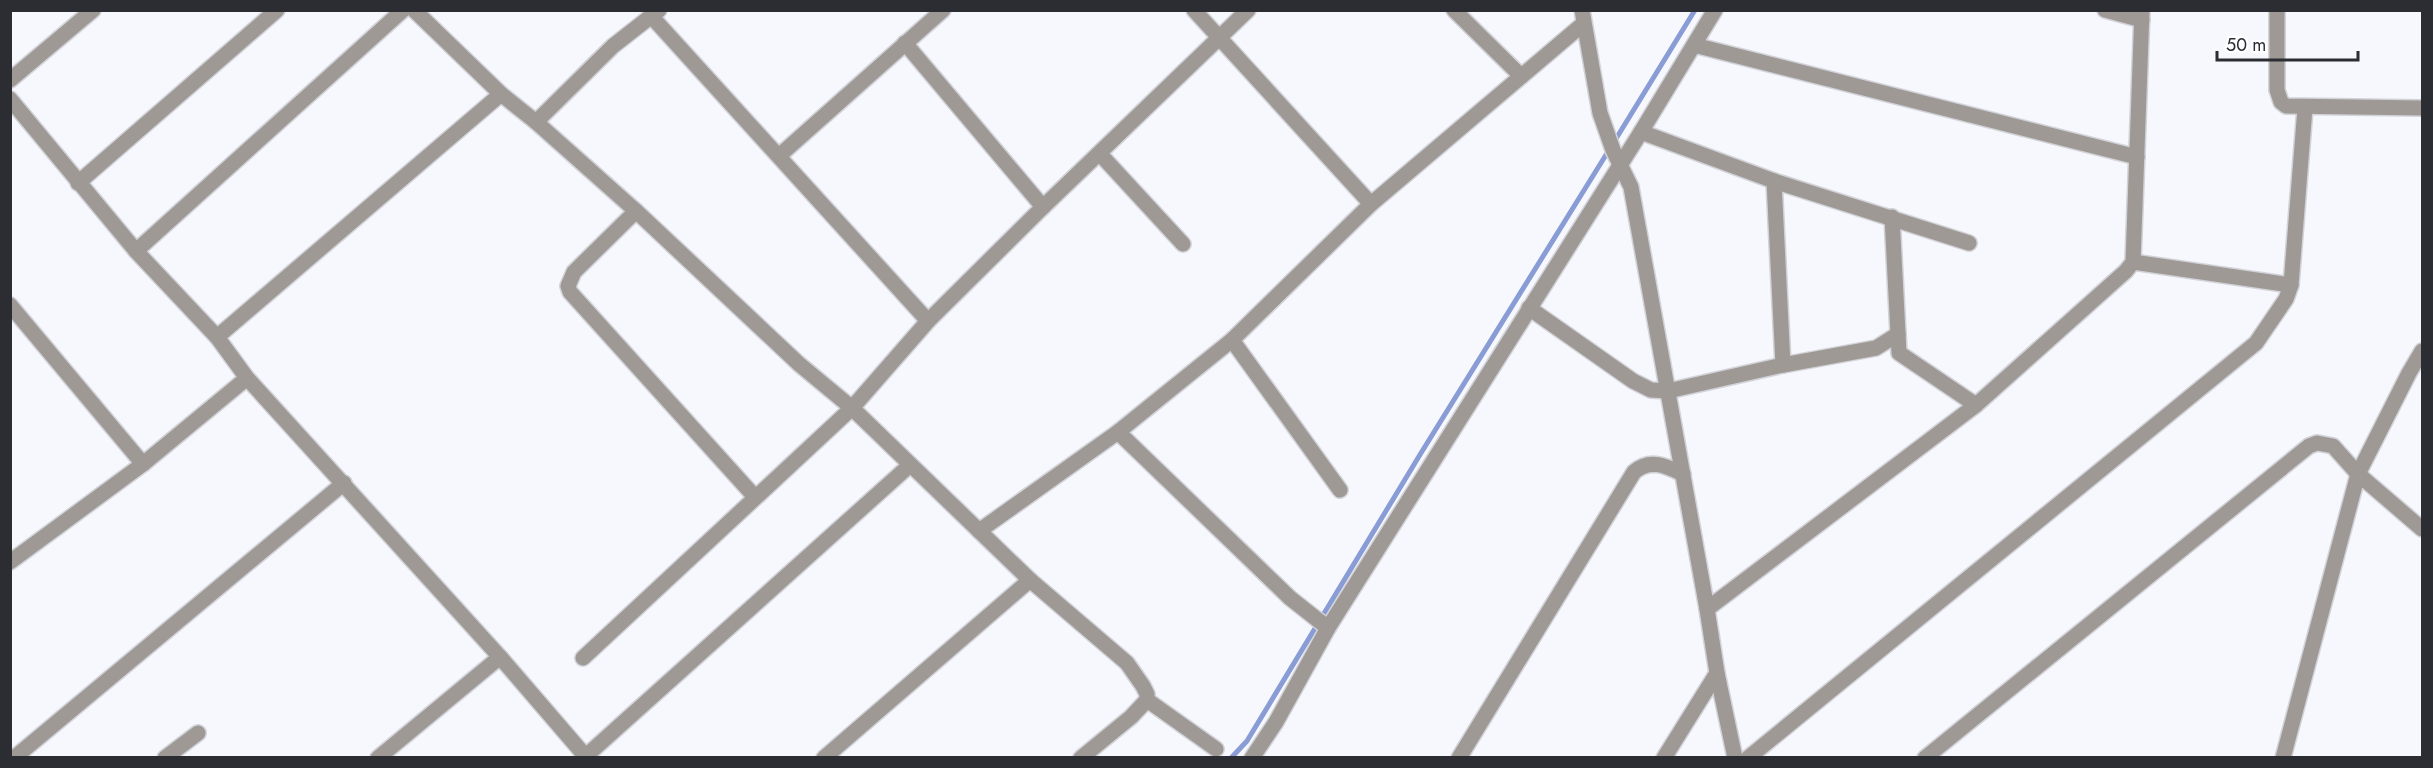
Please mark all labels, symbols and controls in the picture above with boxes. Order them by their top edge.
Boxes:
scale bar [2217,24,2358,62]
text: 50 m [2226,32,2266,58]

